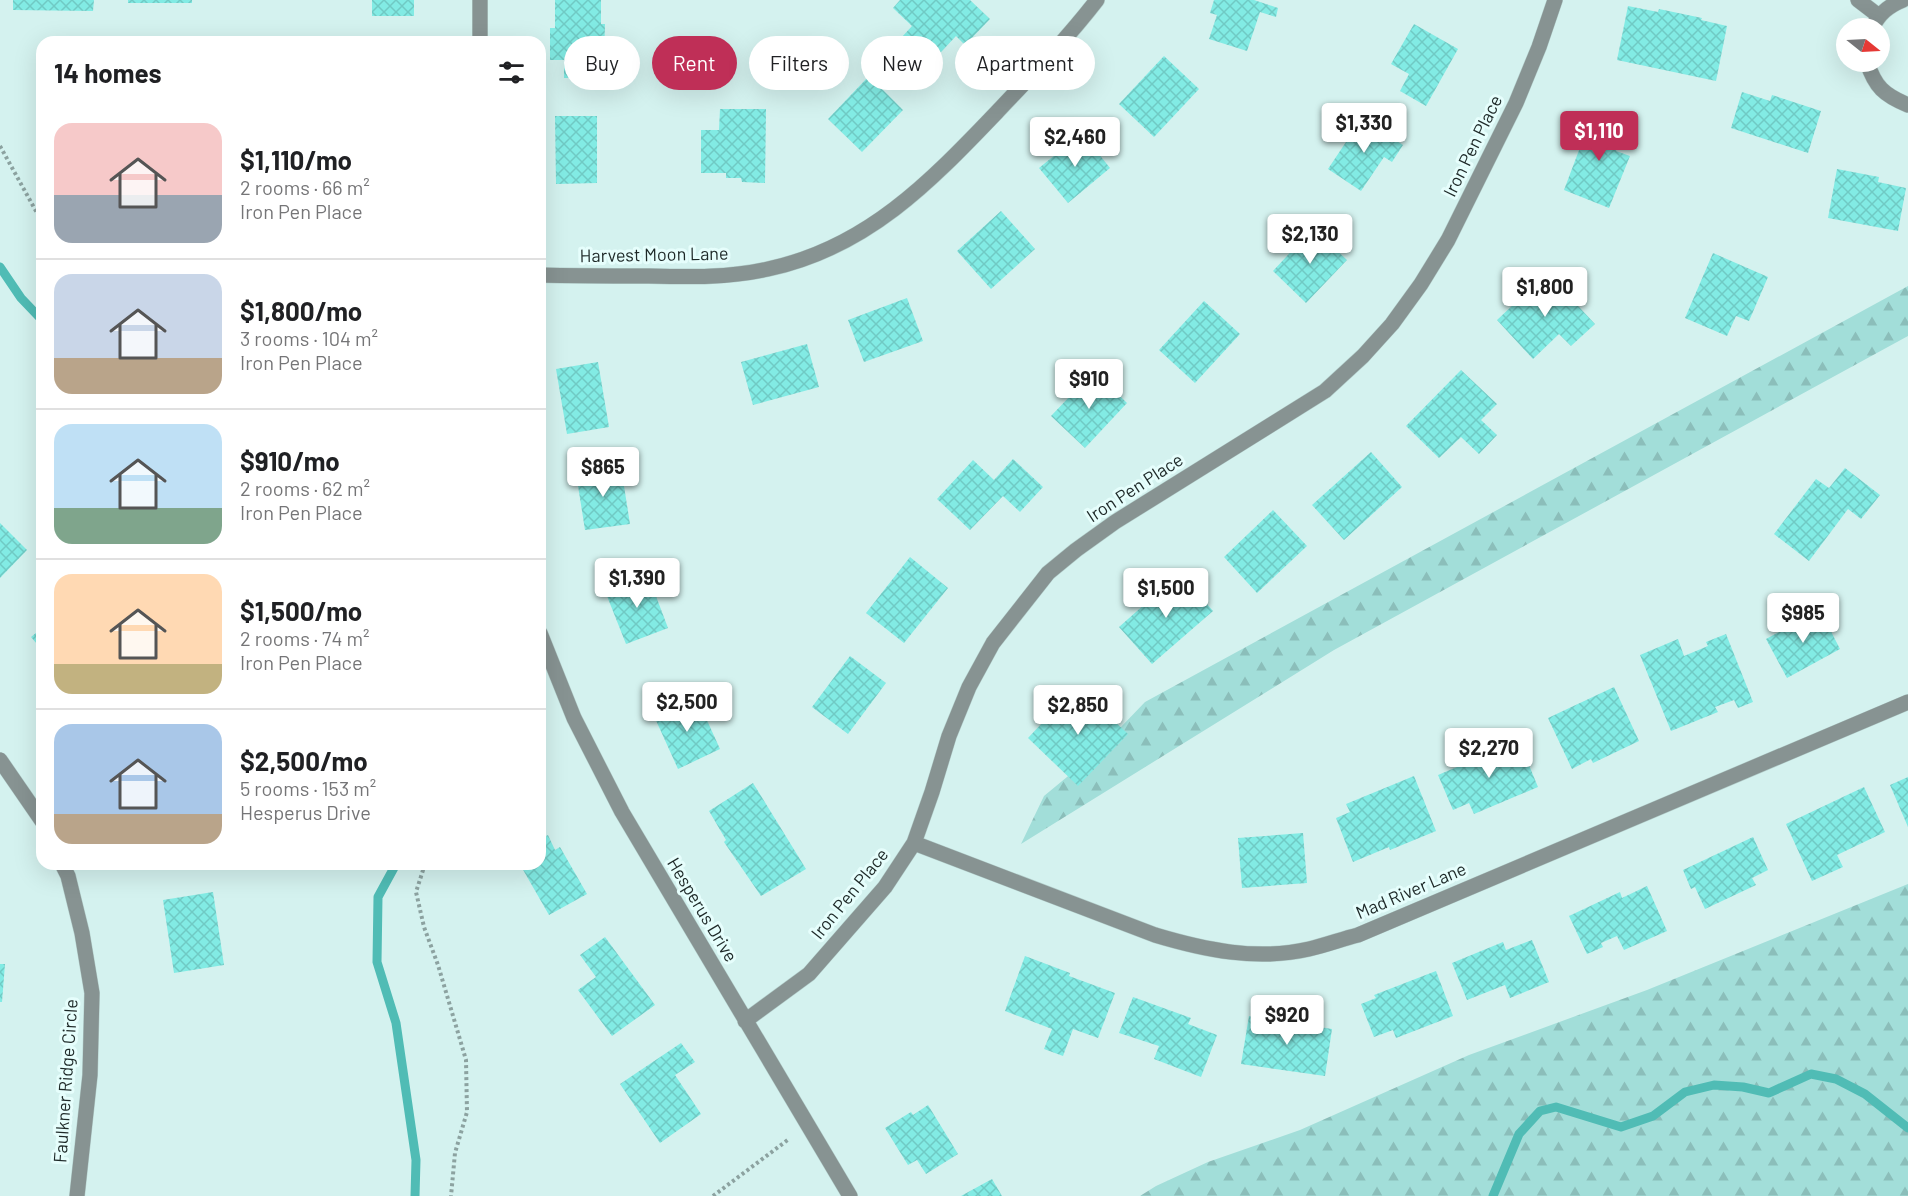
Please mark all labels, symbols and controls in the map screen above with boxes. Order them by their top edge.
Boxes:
north arrow [1836,18,1890,72]
map controls [1836,18,1890,72]
chip: Buy [564,36,640,90]
chip: Rent [652,36,737,90]
chip: Filters [749,36,849,90]
chip: New [861,36,943,90]
chip: Apartment [955,36,1095,90]
icon: filters [495,56,528,89]
text: 14 homes [54,57,161,88]
street label: Iron Pen Place [1438,91,1506,200]
pin: $1,330 [1315,103,1413,154]
text: $1,330 [1336,110,1392,134]
pin: $1,110 [1550,111,1648,162]
pin: $2,460 [1026,117,1124,168]
text: $1,110 [1574,118,1624,142]
text: $2,460 [1044,124,1106,148]
text: $1,110/mo [240,144,352,175]
icon: home [102,147,174,219]
text: 2 rooms · 66 m² [240,175,370,199]
text: Iron Pen Place [240,199,363,223]
pin: $2,130 [1261,214,1359,265]
text: $2,130 [1281,221,1339,245]
street label: Harvest Moon Lane [579,242,729,266]
pin: $1,800 [1496,267,1594,318]
text: $1,800 [1516,274,1574,298]
text: $1,800/mo [240,295,362,326]
icon: home [102,298,174,370]
text: 3 rooms · 104 m² [240,326,378,350]
text: Iron Pen Place [240,350,363,374]
pin: $910 [1053,359,1125,410]
text: $910 [1069,366,1109,390]
text: $910/mo [240,445,340,476]
pin: $865 [567,447,639,498]
icon: home [102,448,174,520]
street label: Iron Pen Place [1082,448,1187,526]
text: $865 [581,454,625,478]
text: 2 rooms · 62 m² [240,476,370,500]
text: Iron Pen Place [240,500,363,524]
pin: $1,390 [588,558,686,609]
text: $1,390 [609,565,665,589]
pin: $1,500 [1117,568,1215,619]
text: $1,500 [1137,575,1195,599]
pin: $985 [1767,593,1839,644]
text: $1,500/mo [240,595,362,626]
icon: home [102,598,174,670]
text: $985 [1781,600,1825,624]
text: 2 rooms · 74 m² [240,626,370,650]
text: Iron Pen Place [240,650,363,674]
pin: $2,500 [638,682,736,733]
pin: $2,850 [1029,685,1127,736]
text: $2,500 [656,689,718,713]
text: $2,850 [1048,692,1108,716]
pin: $2,270 [1440,728,1538,779]
text: $2,270 [1459,735,1519,759]
text: $2,500/mo [240,745,368,776]
icon: home [102,748,174,820]
text: 5 rooms · 153 m² [240,776,376,800]
text: Hesperus Drive [240,800,371,824]
street label: Iron Pen Place [806,844,892,943]
street label: Hesperus Drive [663,853,743,966]
street label: Mad River Lane [1352,857,1469,923]
pin: $920 [1251,995,1323,1046]
street label: Faulkner Ridge Circle [48,998,82,1164]
text: $920 [1265,1002,1309,1026]

